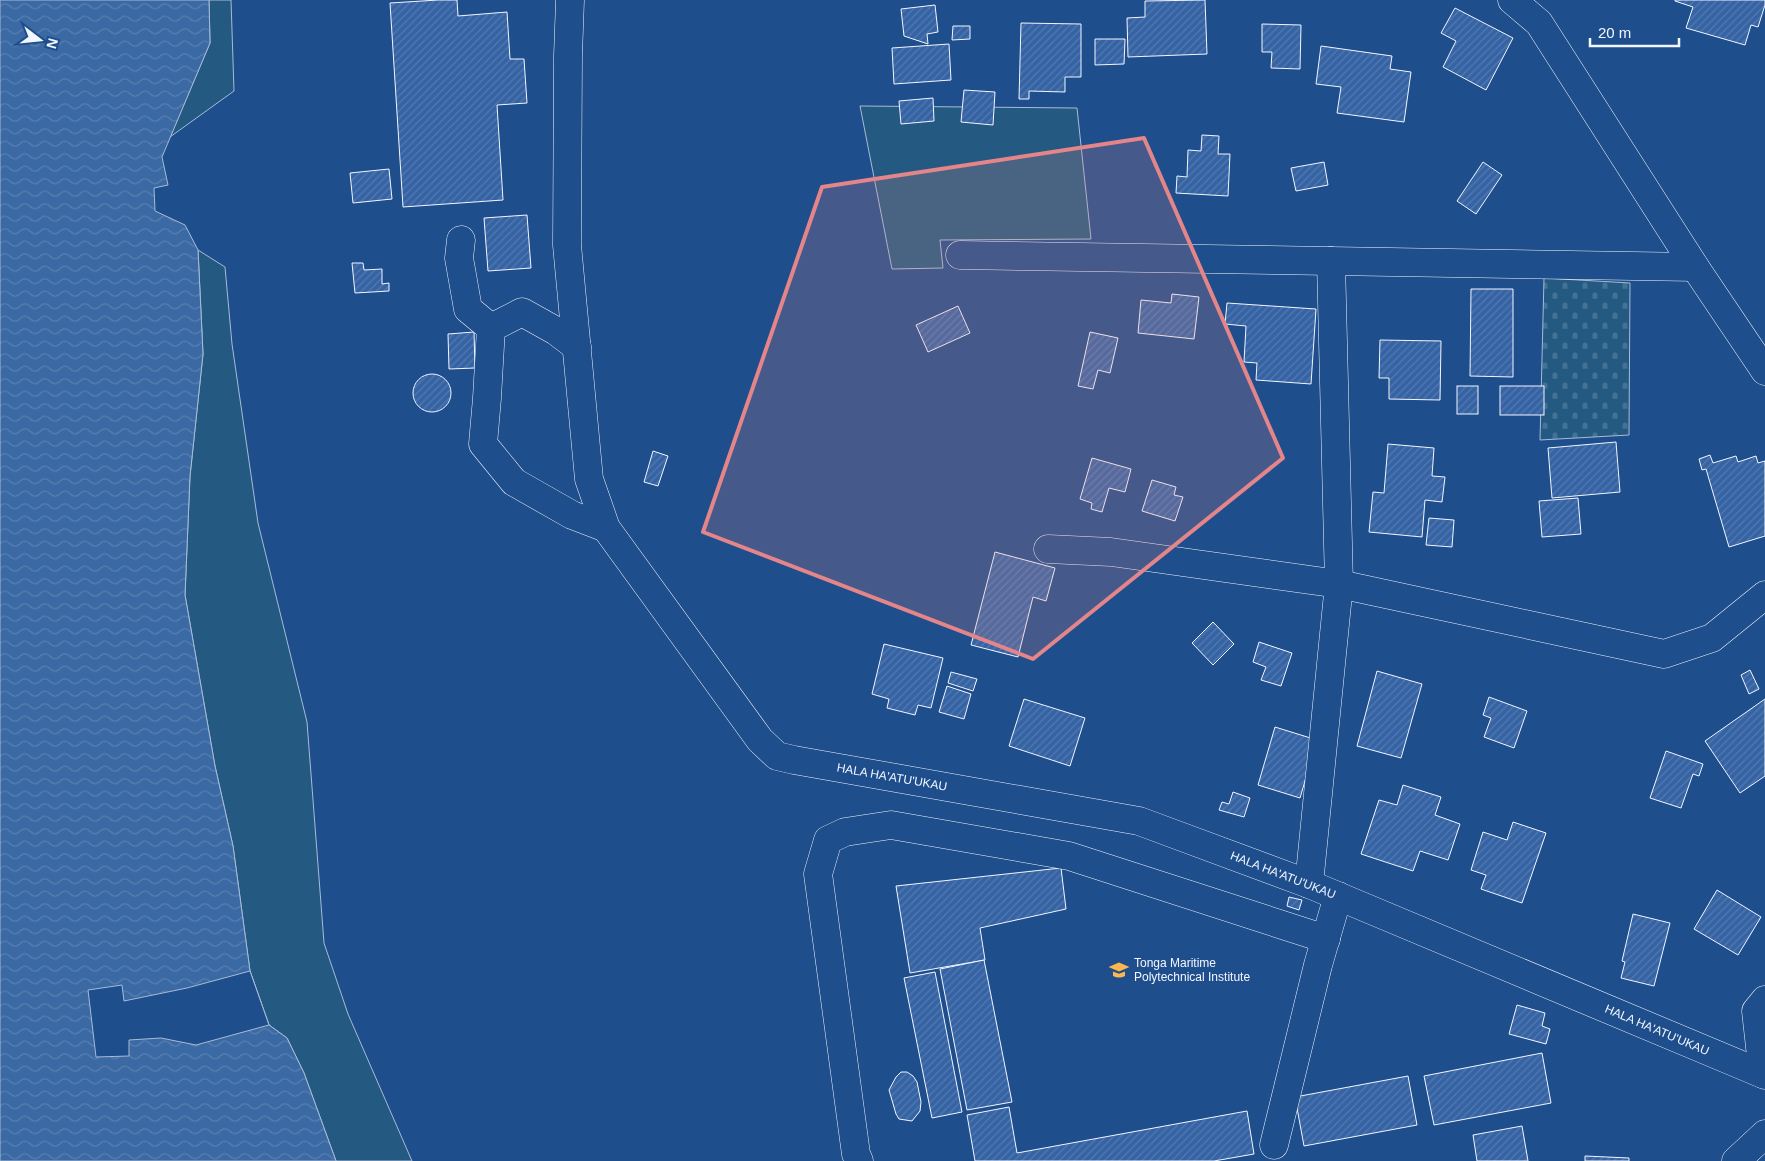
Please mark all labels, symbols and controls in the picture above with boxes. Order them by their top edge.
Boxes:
north arrow [15,15,65,65]
scale bar [1590,15,1679,47]
text: 20 m [1598,24,1631,41]
text: N [43,37,62,51]
street label: HALA HA'ATU'UKAU [836,760,948,794]
street label: HALA HA'ATU'UKAU [1228,848,1338,902]
place label: Tonga Maritime Polytechnical Institute [1134,956,1250,984]
school or university icon: Tonga Maritime Polytechnical Institute [1108,959,1130,981]
street label: HALA HA'ATU'UKAU [1603,1002,1711,1058]

